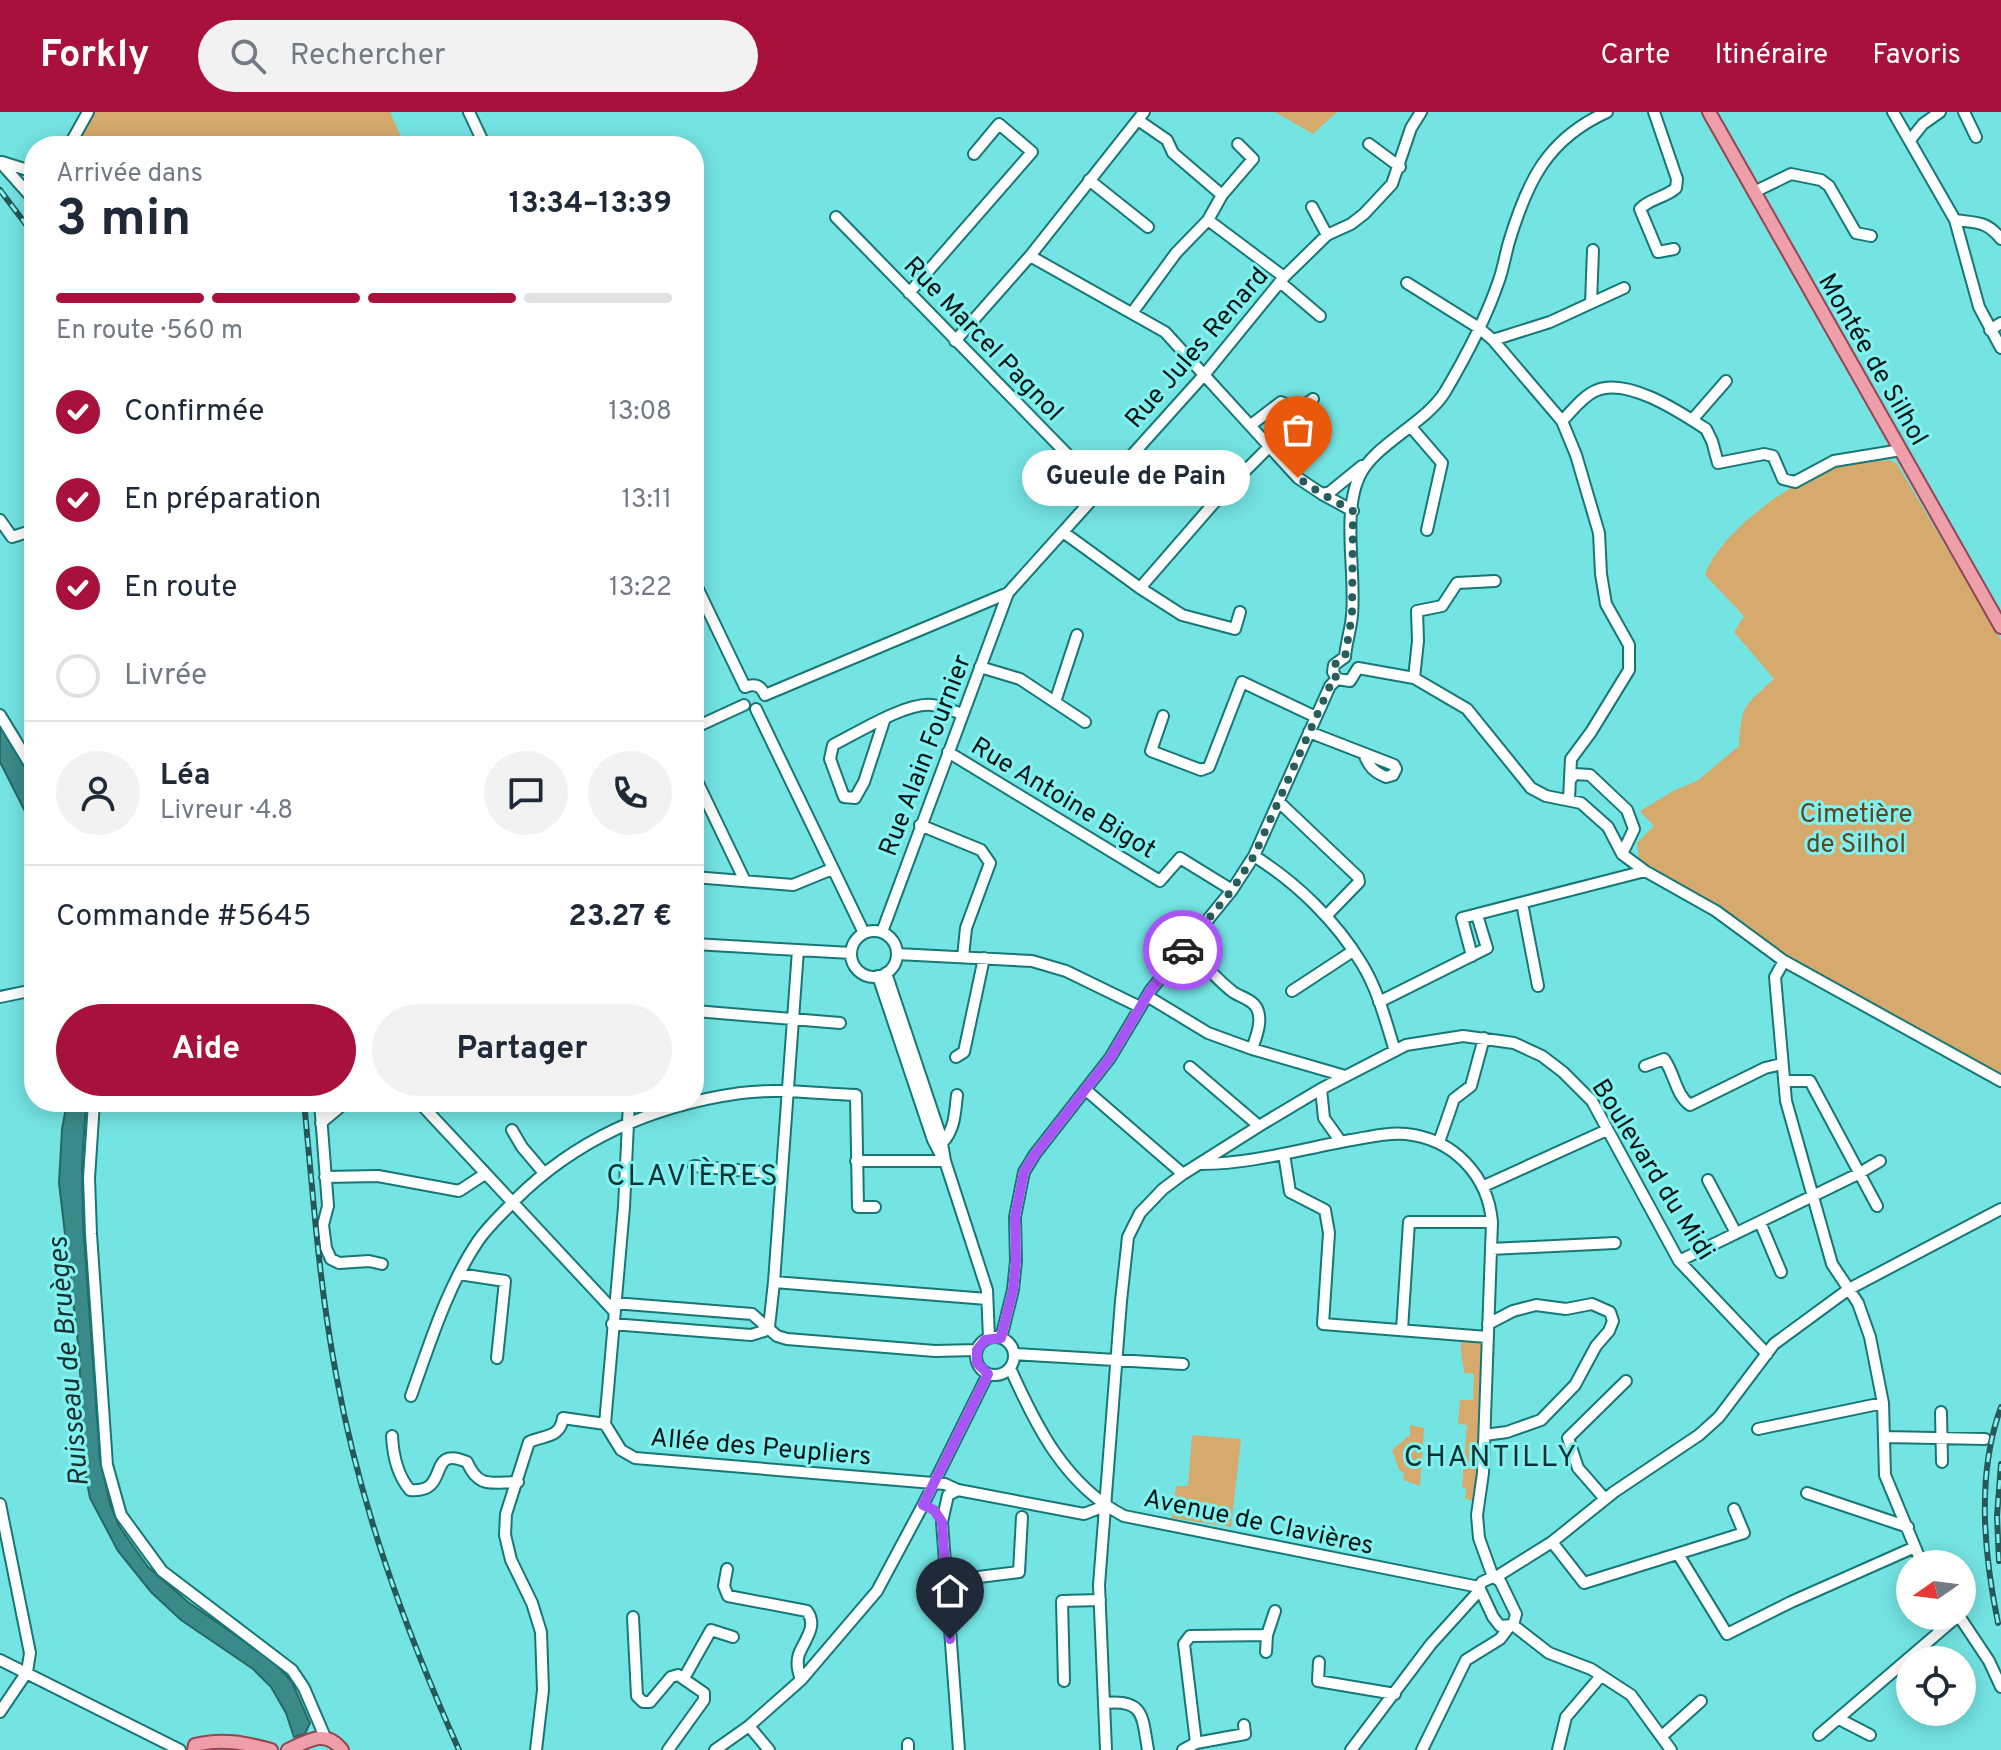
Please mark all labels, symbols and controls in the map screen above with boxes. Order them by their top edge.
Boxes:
search box [198,20,758,92]
text: Forkly [40,32,150,81]
icon: search [226,34,270,78]
text: Rechercher [290,38,446,75]
text: Carte [1601,38,1670,74]
text: Itinéraire [1714,38,1828,74]
text: Favoris [1872,38,1961,74]
text: Arrivée dans [56,158,203,191]
text: 13:34–13:39 [509,186,672,223]
text: 3 min [56,188,191,254]
street label: Rue Marcel Pagnol [895,250,1069,429]
street label: Rue Jules Renard [1119,261,1277,436]
street label: Montée de Silhol [1809,268,1934,452]
text: En route · 560 m [56,315,243,348]
icon: check [56,390,100,434]
text: Confirmée [124,394,264,431]
text: 13:08 [608,396,672,429]
pin [1264,396,1332,478]
icon: bag [1276,408,1320,452]
callout: Gueule de Pain [1022,450,1250,506]
text: Gueule de Pain [1046,461,1226,494]
icon: check [56,478,100,522]
text: En préparation [124,482,321,519]
text: 13:11 [621,484,672,517]
icon: check [56,566,100,610]
text: En route [124,570,238,607]
text: 13:22 [609,572,672,605]
street label: Rue Alain Fournier [873,650,980,861]
text: Livrée [124,658,207,695]
street label: Rue Antoine Bigot [964,731,1161,867]
button: person [56,751,140,835]
button: chat [484,751,568,835]
button: phone [588,751,672,835]
text: Léa [160,758,210,795]
text: Livreur · 4.8 [160,795,293,828]
park label: Cimetière de Silhol [1800,799,1912,862]
text: Commande #5645 [56,899,311,936]
text: 23.27 € [568,899,672,936]
courier [1143,910,1223,990]
icon: car [1161,928,1205,972]
button: Aide [56,1004,356,1096]
button: Partager [372,1004,672,1096]
street label: Boulevard du Midi [1583,1073,1721,1267]
district label: CLAVIÈRES [606,1157,780,1196]
water label: Ruisseau de Bruèges [41,1235,99,1488]
street label: Allée des Peupliers [649,1422,873,1475]
district label: CHANTILLY [1404,1440,1578,1477]
street label: Avenue de Clavières [1140,1483,1376,1564]
north arrow [1896,1550,1976,1630]
map controls [1896,1550,1976,1726]
pin [916,1557,984,1639]
icon: home [928,1569,972,1613]
button: locate [1896,1646,1976,1726]

